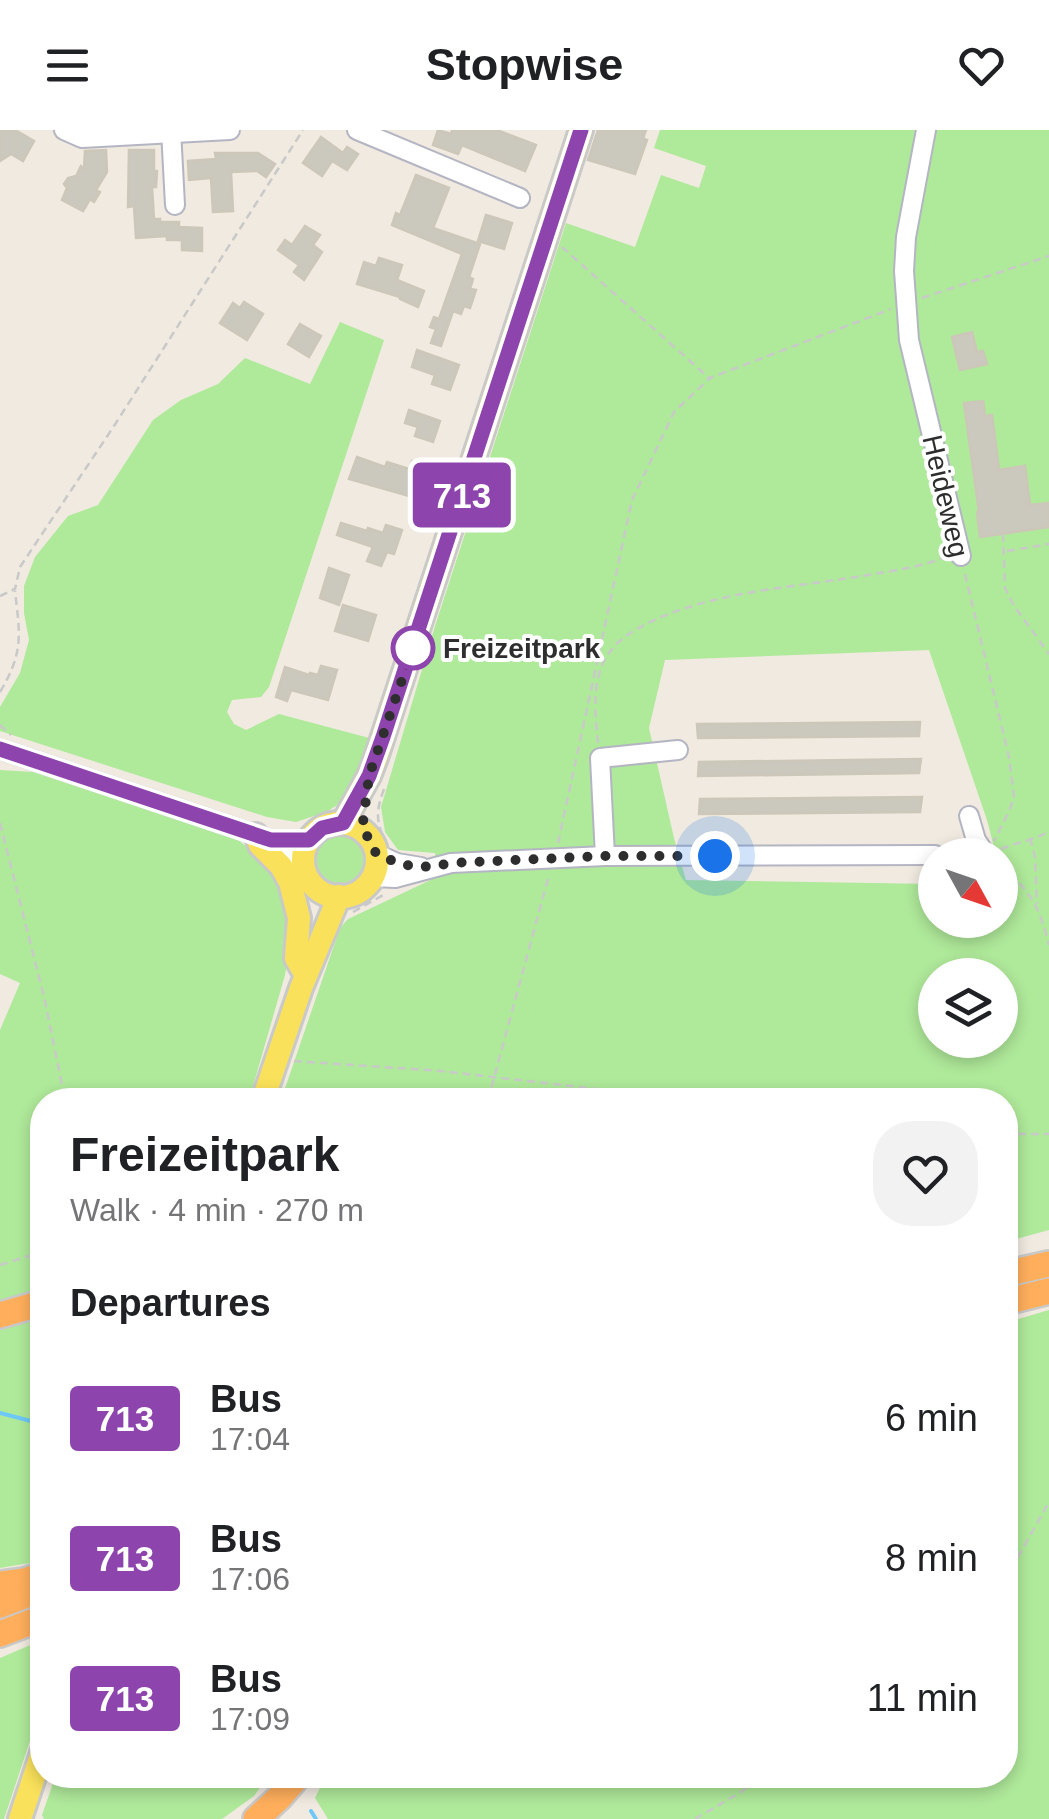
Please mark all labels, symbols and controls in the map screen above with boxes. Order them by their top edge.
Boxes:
icon: menu [40,38,95,93]
icon: heart [954,38,1009,93]
text: Stopwise [426,39,623,90]
street label: Heideweg [916,432,975,560]
line badge: 713 [404,462,520,528]
text: 713 [433,476,491,515]
marker: Freizeitpark [392,627,434,669]
place label: Freizeitpark [443,633,601,664]
your location [690,831,740,881]
north arrow [918,838,1018,938]
map controls [918,838,1018,1058]
button: layers [918,958,1018,1058]
button: heart [873,1121,978,1226]
text: Freizeitpark [70,1128,339,1181]
text: Walk · 4 min · 270 m [70,1192,364,1228]
text: Departures [70,1282,271,1324]
text: Bus [210,1378,282,1420]
text: 6 min [885,1397,978,1439]
text: 713 [96,1399,154,1438]
text: 17:04 [210,1421,290,1457]
text: Bus [210,1518,282,1560]
text: 8 min [885,1537,978,1579]
text: 713 [96,1539,154,1578]
text: 17:06 [210,1561,290,1597]
text: Bus [210,1658,282,1700]
text: 11 min [867,1677,978,1719]
text: 713 [96,1679,154,1718]
text: 17:09 [210,1701,290,1737]

